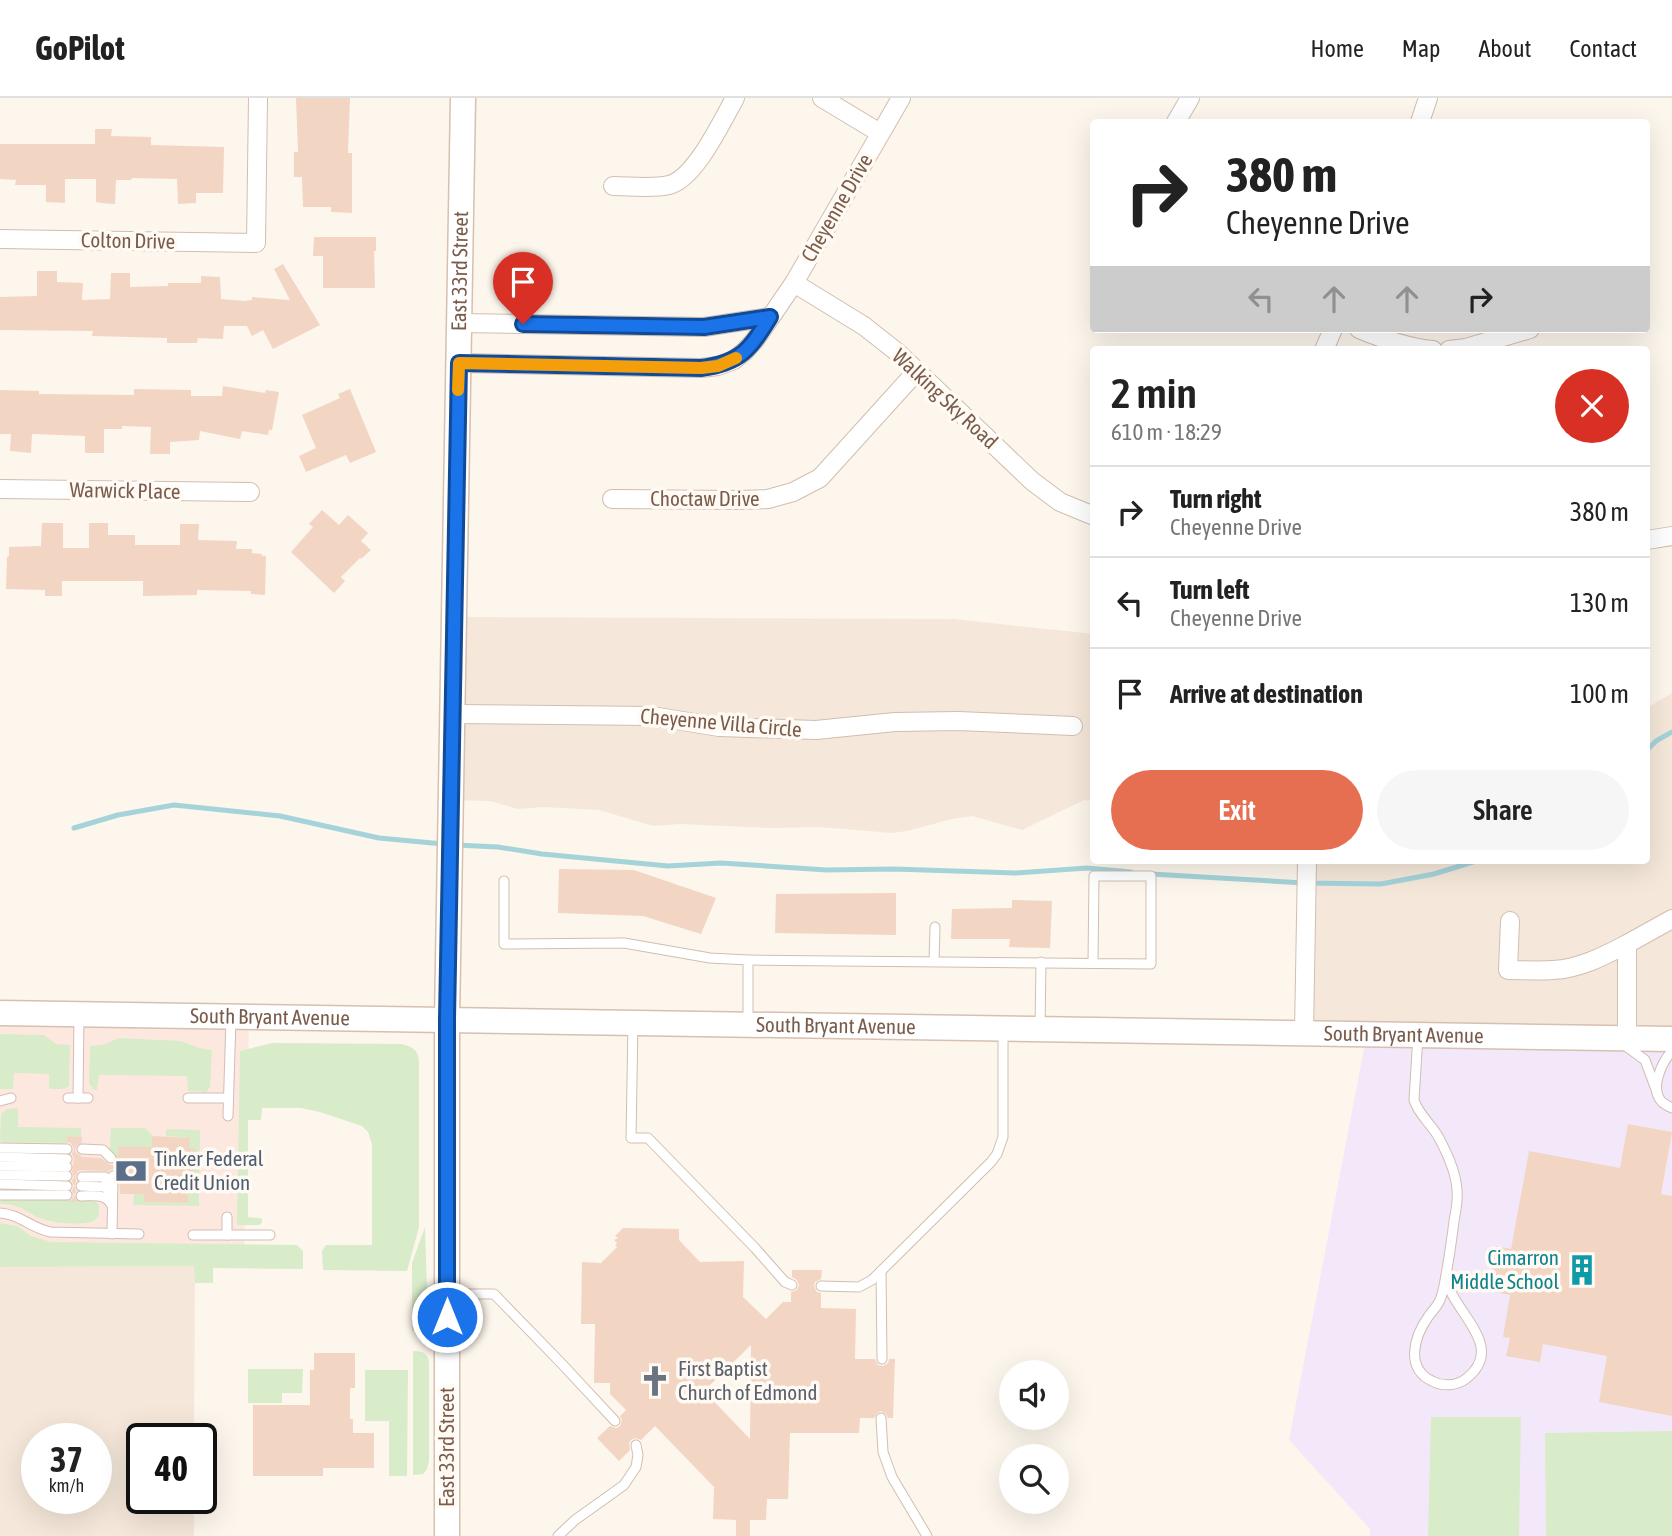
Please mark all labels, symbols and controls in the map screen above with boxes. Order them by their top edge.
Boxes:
text: GoPilot [35,29,125,67]
text: Home [1310,35,1364,62]
text: Map [1402,35,1440,62]
text: About [1478,35,1531,62]
text: Contact [1569,35,1637,62]
text: 380 m [1226,146,1337,202]
icon: right [1111,147,1202,238]
street label: Cheyenne Drive [796,149,877,266]
text: Cheyenne Drive [1226,204,1410,241]
street label: East 33rd Street [446,211,472,331]
street label: Colton Drive [81,227,175,253]
pin [493,252,553,324]
icon: arrive [504,263,542,301]
icon: left [1242,280,1280,318]
icon: ahead [1315,280,1353,318]
icon: ahead [1388,280,1426,318]
icon: right [1461,280,1499,318]
street label: Walking Sky Road [888,343,1003,453]
text: 2 min [1111,369,1197,417]
button: close [1555,369,1629,443]
text: 610 m · 18:29 [1111,419,1222,445]
street label: Warwick Place [69,477,181,503]
text: Turn right [1170,484,1261,514]
street label: Choctaw Drive [650,486,760,510]
icon: right [1111,493,1149,531]
text: 380 m [1570,497,1629,527]
text: Cheyenne Drive [1170,514,1302,540]
text: Turn left [1170,575,1250,605]
icon: left [1111,584,1149,622]
text: 130 m [1570,588,1629,618]
text: Cheyenne Drive [1170,605,1302,631]
icon: arrive [1111,675,1149,713]
text: Arrive at destination [1170,679,1363,709]
text: 100 m [1570,679,1629,709]
street label: Cheyenne Villa Circle [639,703,803,741]
button: Exit [1111,770,1363,850]
button: Share [1377,770,1629,850]
street label: South Bryant Avenue [190,1003,350,1029]
street label: South Bryant Avenue [756,1012,916,1038]
street label: South Bryant Avenue [1324,1021,1484,1047]
place label: Tinker Federal Credit Union [154,1146,264,1194]
bank icon: Tinker Federal Credit Union [114,1154,148,1188]
place label: Cimarron Middle School [1450,1245,1559,1293]
building icon: Cimarron Middle School [1565,1253,1599,1287]
position arrow [410,1280,484,1354]
place label: First Baptist Church of Edmond [678,1356,817,1404]
map controls [999,1360,1069,1514]
button: sound [999,1360,1069,1430]
church icon: First Baptist Church of Edmond [638,1364,672,1398]
street label: East 33rd Street [434,1387,458,1507]
speed limit sign: 40 [126,1423,217,1514]
text: 37 [50,1439,83,1479]
button: search [999,1444,1069,1514]
text: km/h [49,1475,84,1496]

